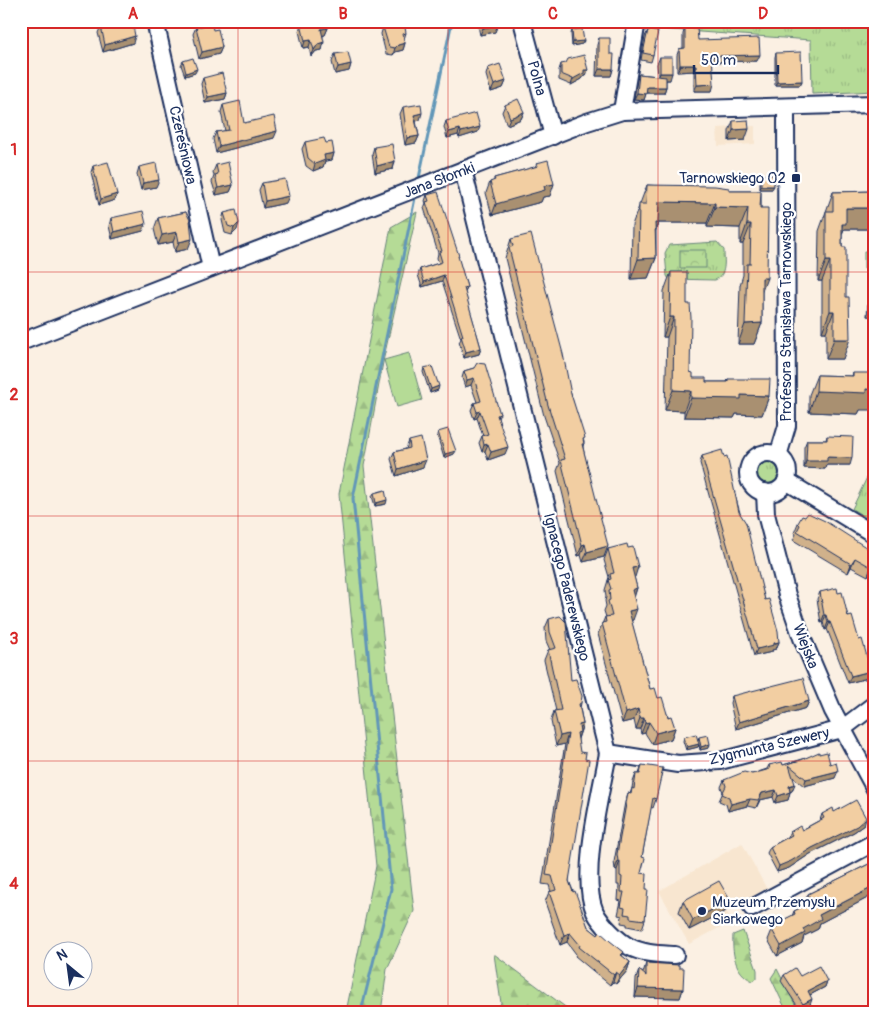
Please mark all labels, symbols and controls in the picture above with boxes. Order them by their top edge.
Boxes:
text: A [128,4,139,24]
text: B [338,4,348,24]
text: C [548,4,558,24]
text: D [758,4,768,24]
scale bar [694,42,777,74]
text: 50 m [701,51,736,70]
street label: Polna [523,59,550,98]
street label: Czereśniowa [164,104,201,186]
text: 1 [11,140,17,160]
street label: Jana Słomki [401,158,478,203]
place label: Tarnowskiego 02 [679,169,786,188]
marker: Tarnowskiego 02 [790,172,802,184]
street label: Profesora Stanisława Tarnowskiego [777,202,796,422]
text: 2 [10,385,19,405]
street label: Ignacego Paderewskiego [539,511,594,663]
street label: Wiejska [788,621,823,671]
text: 3 [10,629,19,649]
street label: Zygmunta Szewery [707,723,832,770]
text: 4 [9,874,19,894]
place label: Muzeum Przemysłu Siarkowego [712,893,835,929]
marker: Muzeum Przemysłu Siarkowego [696,905,708,917]
north arrow [42,940,92,990]
text: N [54,945,70,965]

